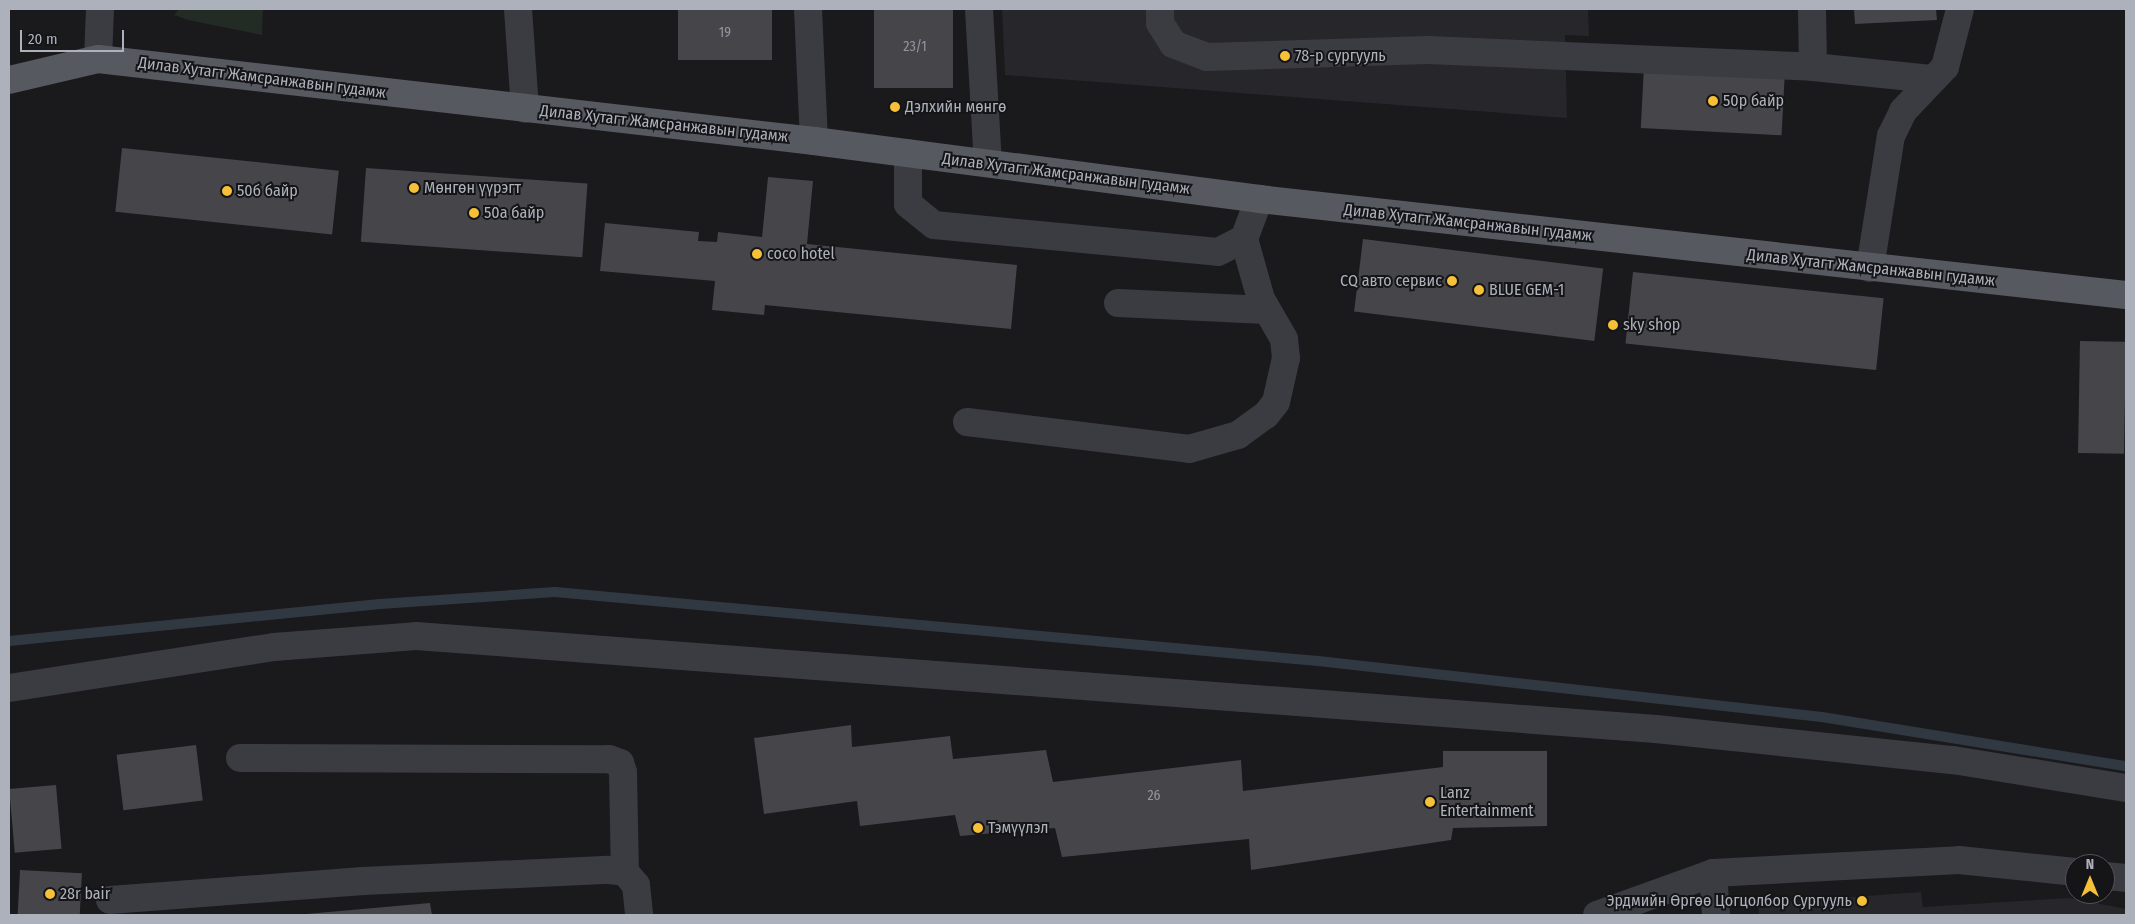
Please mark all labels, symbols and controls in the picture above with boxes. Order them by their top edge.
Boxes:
scale bar [22,20,126,52]
house number: 19 [719,25,731,41]
text: 20 m [28,30,58,48]
house number: 23/1 [903,39,927,55]
place label: 78-р сургууль [1295,46,1386,66]
marker: 78-р сургууль [1279,50,1291,62]
street label: Дилав Хутагт Жамсранжавын гудамж [137,53,387,103]
place label: 50р байр [1723,91,1784,111]
marker: 50р байр [1707,95,1719,107]
place label: Дэлхийн мөнгө [905,97,1006,117]
street label: Дилав Хутагт Жамсранжавын гудамж [539,101,789,147]
marker: Дэлхийн мөнгө [889,101,901,113]
street label: Дилав Хутагт Жамсранжавын гудамж [941,149,1191,199]
place label: Мөнгөн үүрэгт [424,178,521,198]
place label: 50б байр [237,181,298,201]
marker: Мөнгөн үүрэгт [408,182,420,194]
marker: 50б байр [221,185,233,197]
street label: Дилав Хутагт Жамсранжавын гудамж [1343,200,1593,246]
place label: 50а байр [484,203,544,223]
marker: 50а байр [468,207,480,219]
place label: coco hotel [767,244,835,264]
street label: Дилав Хутагт Жамсранжавын гудамж [1746,245,1996,291]
marker: coco hotel [751,248,763,260]
place label: CQ авто сервис [1340,271,1442,291]
marker: CQ авто сервис [1446,275,1458,287]
place label: BLUE GEM-1 [1489,280,1564,300]
marker: BLUE GEM-1 [1473,284,1485,296]
place label: sky shop [1623,315,1680,335]
marker: sky shop [1607,319,1619,331]
place label: Lanz Entertainment [1440,783,1534,821]
house number: 26 [1147,788,1161,804]
marker: Lanz Entertainment [1424,796,1436,808]
place label: Тэмүүлэл [988,818,1048,838]
marker: Тэмүүлэл [972,822,984,834]
north arrow [2065,854,2115,904]
text: N [2086,856,2094,873]
place label: 28r bair [60,884,110,904]
marker: 28r bair [44,888,56,900]
place label: Эрдмийн Өргөө Цогцолбор Сургууль [1607,891,1852,911]
marker: Эрдмийн Өргөө Цогцолбор Сургууль [1856,895,1868,907]

